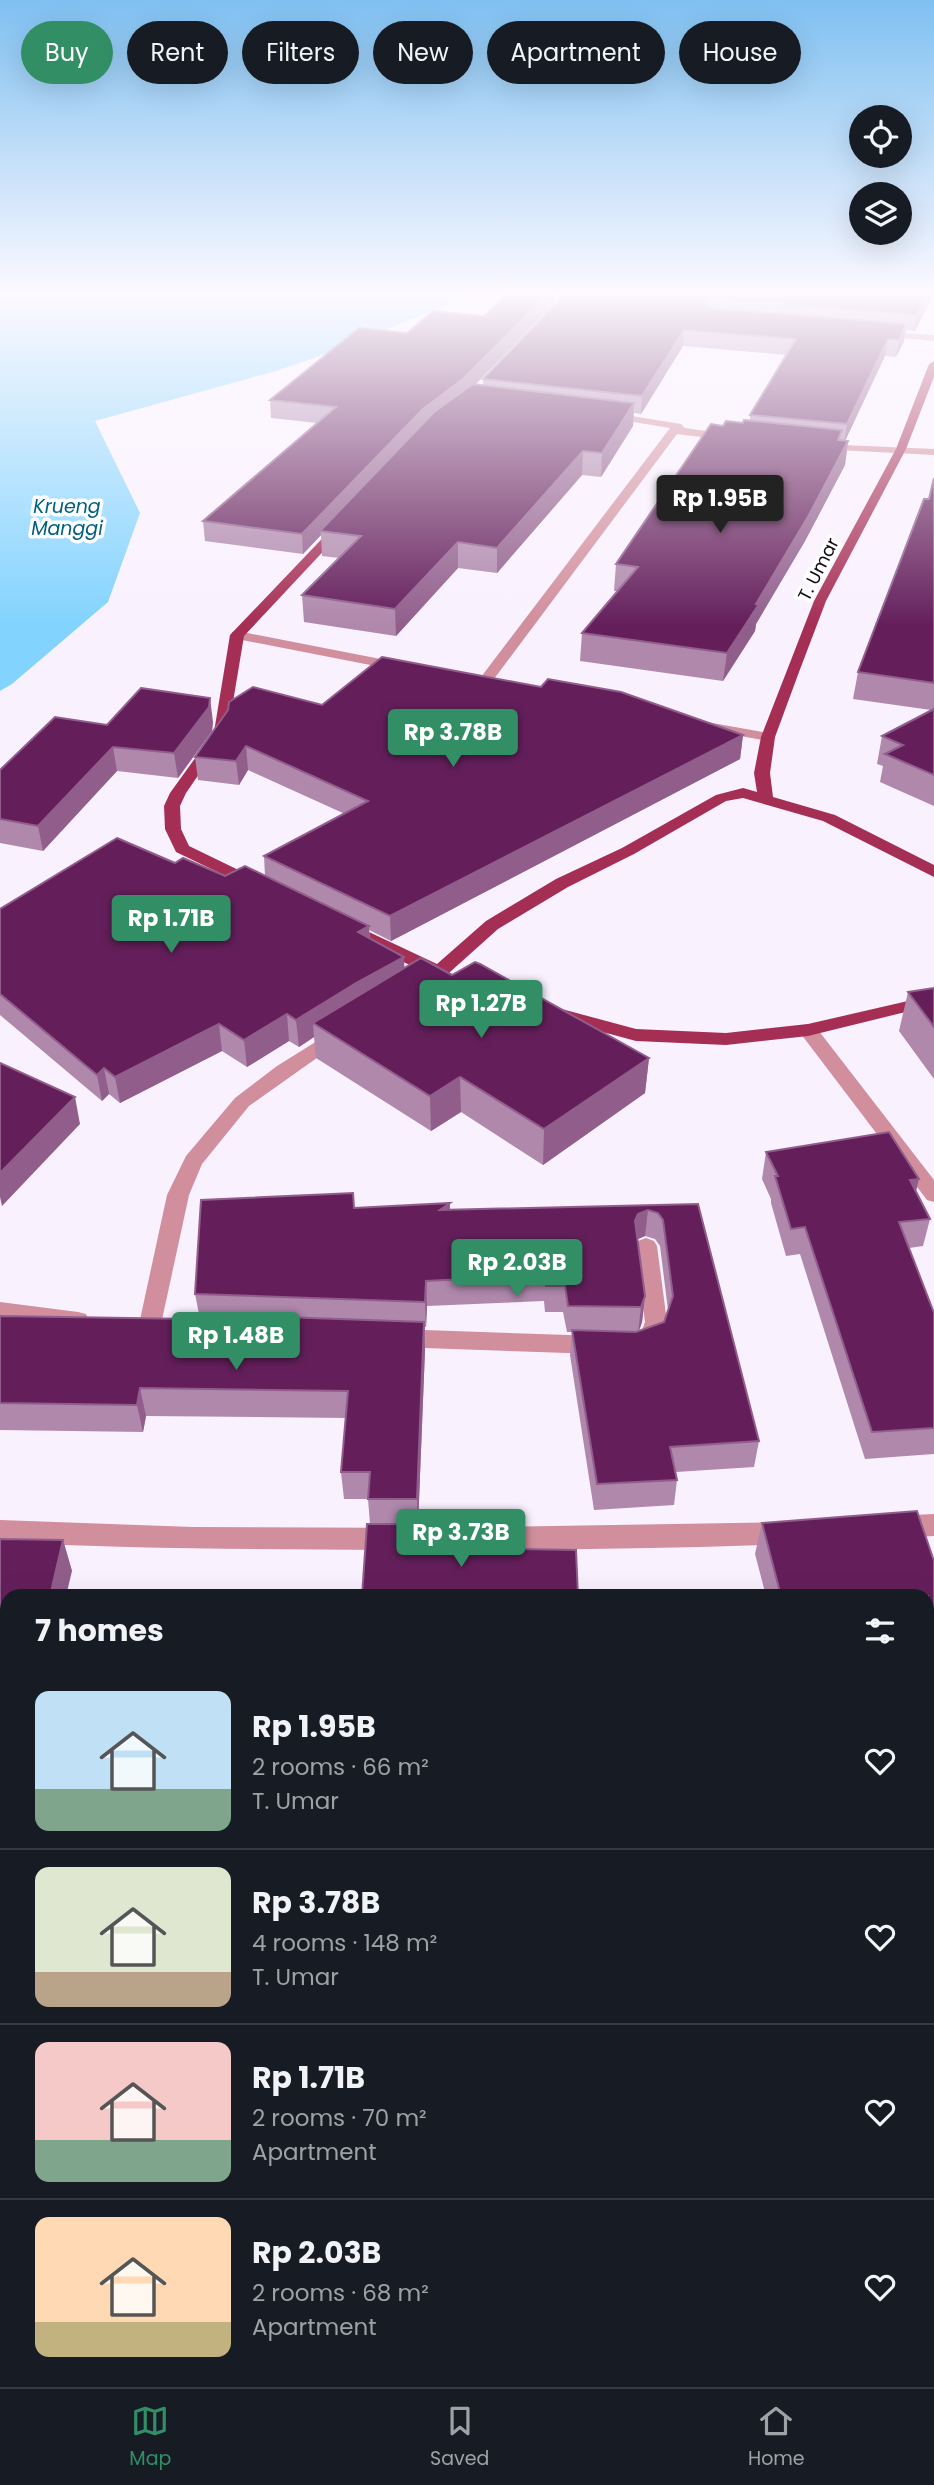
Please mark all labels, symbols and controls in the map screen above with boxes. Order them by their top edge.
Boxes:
chip: Buy [21,21,113,84]
chip: Rent [127,21,228,84]
chip: Filters [242,21,359,84]
chip: New [373,21,473,84]
chip: Apartment [487,21,665,84]
chip: House [679,21,801,84]
map controls [849,105,912,245]
button: locate [849,105,912,168]
button: layers [849,182,912,245]
pin: Rp 1.95B [648,476,792,535]
text: Rp 1.95B [673,482,767,514]
water label: Krueng Manggi [31,493,103,542]
street label: T. Umar [791,533,845,605]
pin: Rp 3.78B [381,710,525,769]
text: Rp 3.78B [404,716,502,748]
pin: Rp 1.71B [99,895,243,955]
text: Rp 1.71B [128,902,214,934]
pin: Rp 1.27B [409,981,553,1040]
text: Rp 1.27B [435,987,527,1019]
pin: Rp 2.03B [445,1240,589,1299]
text: Rp 2.03B [467,1246,567,1278]
pin: Rp 1.48B [164,1312,308,1372]
text: Rp 1.48B [188,1319,284,1351]
pin: Rp 3.73B [389,1510,533,1569]
text: Rp 3.73B [412,1516,510,1548]
text: 7 homes [35,1609,164,1652]
icon: filters [861,1612,899,1650]
text: Rp 1.95B [252,1705,376,1748]
icon: home [91,1719,175,1803]
icon: heart [861,1742,899,1780]
text: 2 rooms · 66 m² [252,1751,429,1783]
text: T. Umar [252,1785,339,1817]
text: Rp 3.78B [252,1881,380,1924]
icon: home [91,1895,175,1979]
icon: heart [861,1918,899,1956]
text: 4 rooms · 148 m² [252,1927,437,1959]
text: T. Umar [252,1961,339,1993]
text: Rp 1.71B [252,2056,365,2099]
icon: home [91,2070,175,2154]
icon: heart [861,2093,899,2131]
text: 2 rooms · 70 m² [252,2102,427,2134]
text: Apartment [252,2136,377,2168]
text: Rp 2.03B [252,2231,381,2274]
icon: home [91,2245,175,2329]
icon: heart [861,2268,899,2306]
text: 2 rooms · 68 m² [252,2277,429,2309]
text: Apartment [252,2311,377,2343]
tab: Map [129,2402,171,2473]
tab: Saved [430,2402,489,2473]
tab: Home [748,2402,805,2473]

